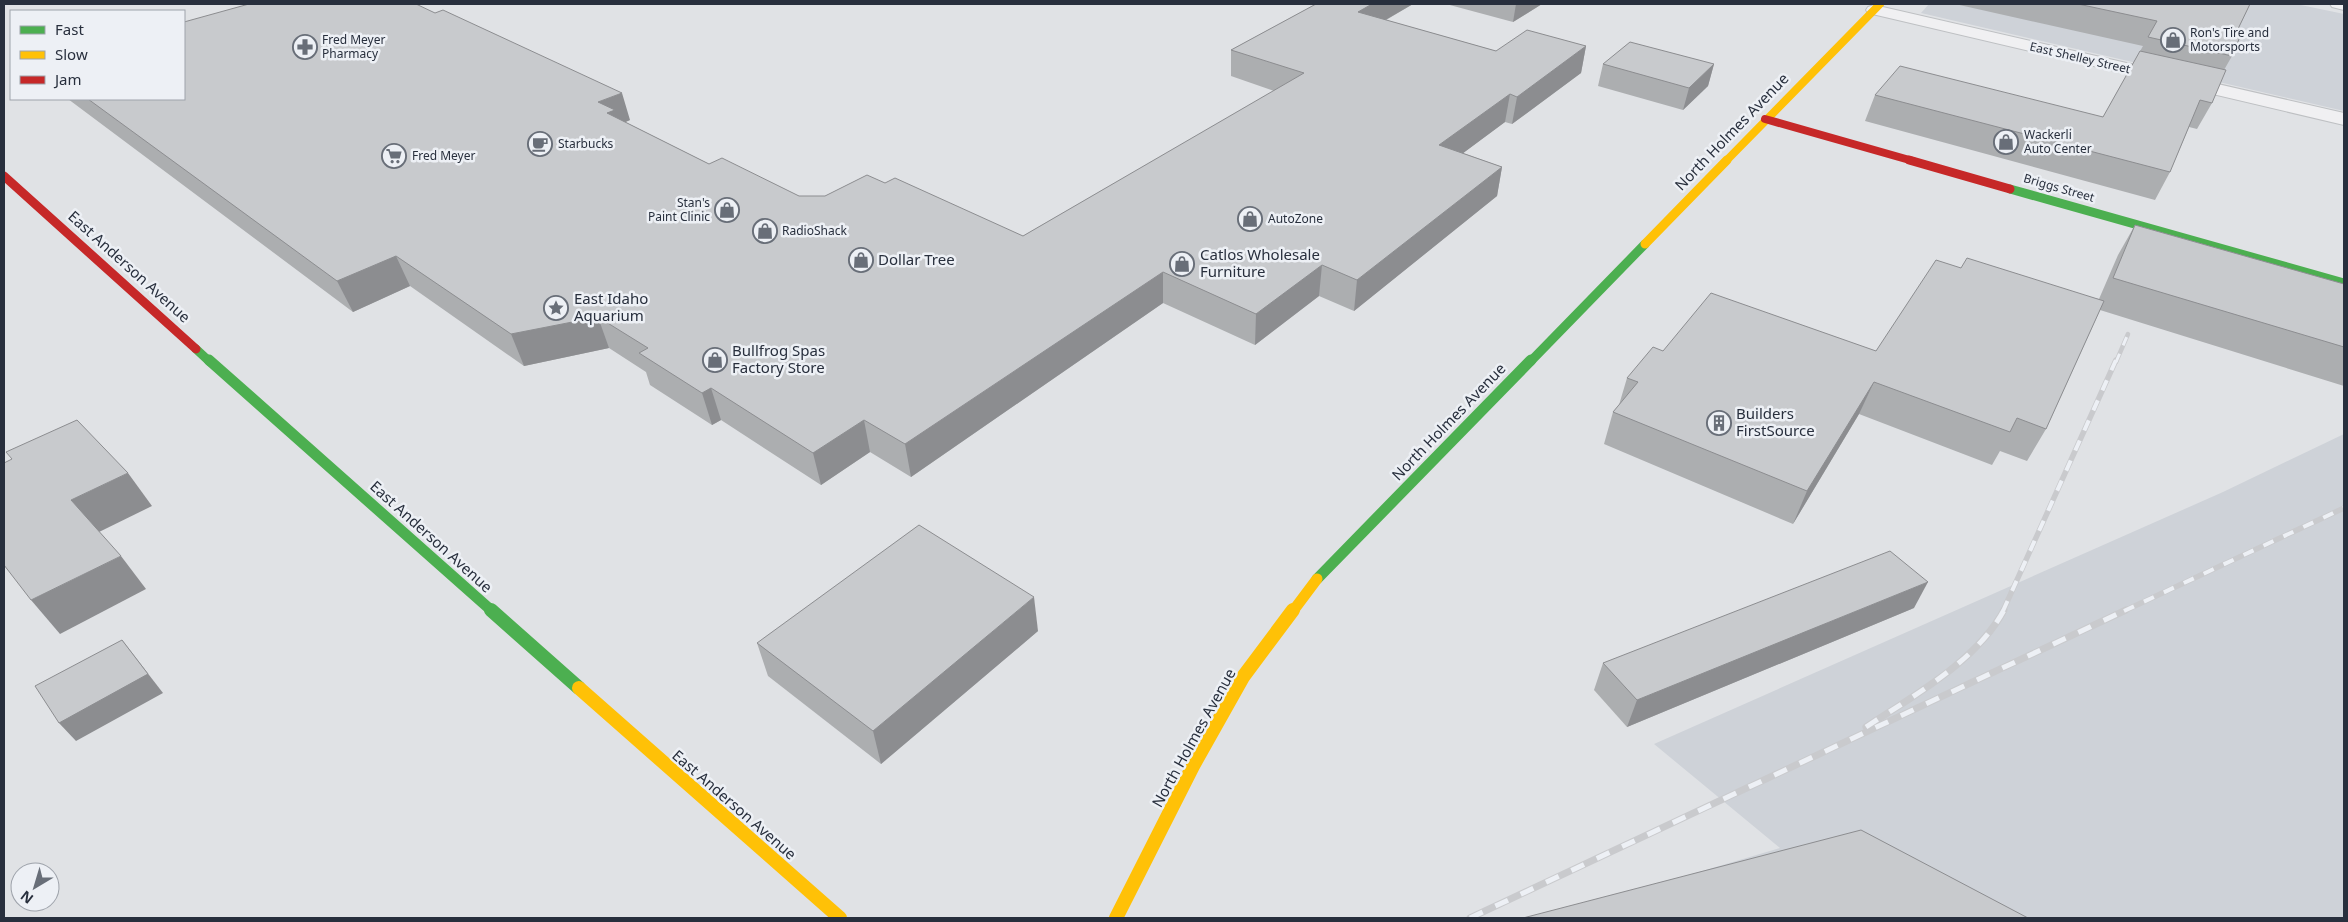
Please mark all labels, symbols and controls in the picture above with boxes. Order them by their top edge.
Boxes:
legend [10,10,185,100]
text: Fast [55,19,84,39]
place label: Ron's Tire and Motorsports [2190,24,2269,55]
shop icon: Ron's Tire and Motorsports [2160,27,2186,53]
place label: Fred Meyer Pharmacy [322,31,386,62]
pharmacy icon: Fred Meyer Pharmacy [292,34,318,60]
street label: East Shelley Street [2028,38,2133,78]
text: Slow [55,44,88,64]
street label: North Holmes Avenue [1670,68,1793,194]
text: Jam [53,69,82,89]
place label: Wackerli Auto Center [2024,126,2092,157]
shop icon: Wackerli Auto Center [1993,129,2019,155]
cafe icon: Starbucks [527,131,553,157]
place label: Starbucks [558,135,614,152]
supermarket icon: Fred Meyer [381,143,407,169]
place label: Fred Meyer [412,147,476,164]
street label: Briggs Street [2022,169,2097,206]
place label: Stan's Paint Clinic [648,194,710,225]
shop icon: Stan's Paint Clinic [714,197,740,223]
street label: East Anderson Avenue [64,206,195,327]
shop icon: AutoZone [1237,206,1263,232]
place label: AutoZone [1268,210,1323,227]
shop icon: RadioShack [752,218,778,244]
place label: RadioShack [782,222,847,239]
place label: Catlos Wholesale Furniture [1200,244,1320,281]
shop icon: Dollar Tree [848,247,874,273]
place label: Dollar Tree [878,249,955,269]
shop icon: Catlos Wholesale Furniture [1169,251,1195,277]
place label: East Idaho Aquarium [574,288,648,325]
place icon: East Idaho Aquarium [543,295,569,321]
place label: Bullfrog Spas Factory Store [732,340,825,377]
shop icon: Bullfrog Spas Factory Store [702,347,728,373]
street label: North Holmes Avenue [1387,358,1510,484]
place label: Builders FirstSource [1736,403,1815,440]
building icon: Builders FirstSource [1706,410,1732,436]
street label: East Anderson Avenue [366,476,497,597]
street label: North Holmes Avenue [1147,665,1240,810]
street label: East Anderson Avenue [668,745,801,864]
north arrow [10,862,60,912]
text: N [16,887,37,909]

